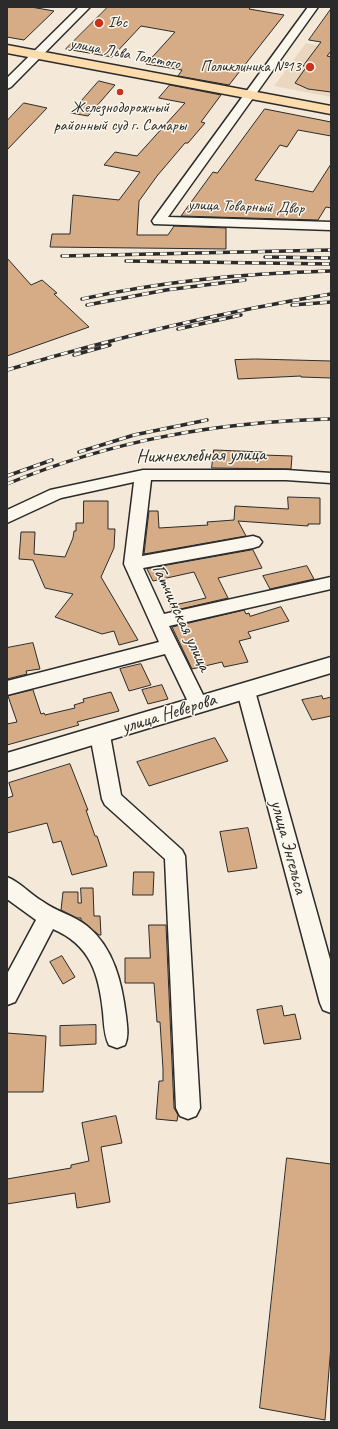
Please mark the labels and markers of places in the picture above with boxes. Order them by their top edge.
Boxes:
place label: Ibc [108,13,127,33]
marker: Ibc [93,17,105,29]
place label: Поликлиника №13 [200,57,301,77]
marker: Поликлиника №13 [304,61,316,73]
marker: Железнодорожный районный суд г. Самары [115,87,125,97]
place label: Железнодорожный районный суд г. Самары [54,98,186,136]

